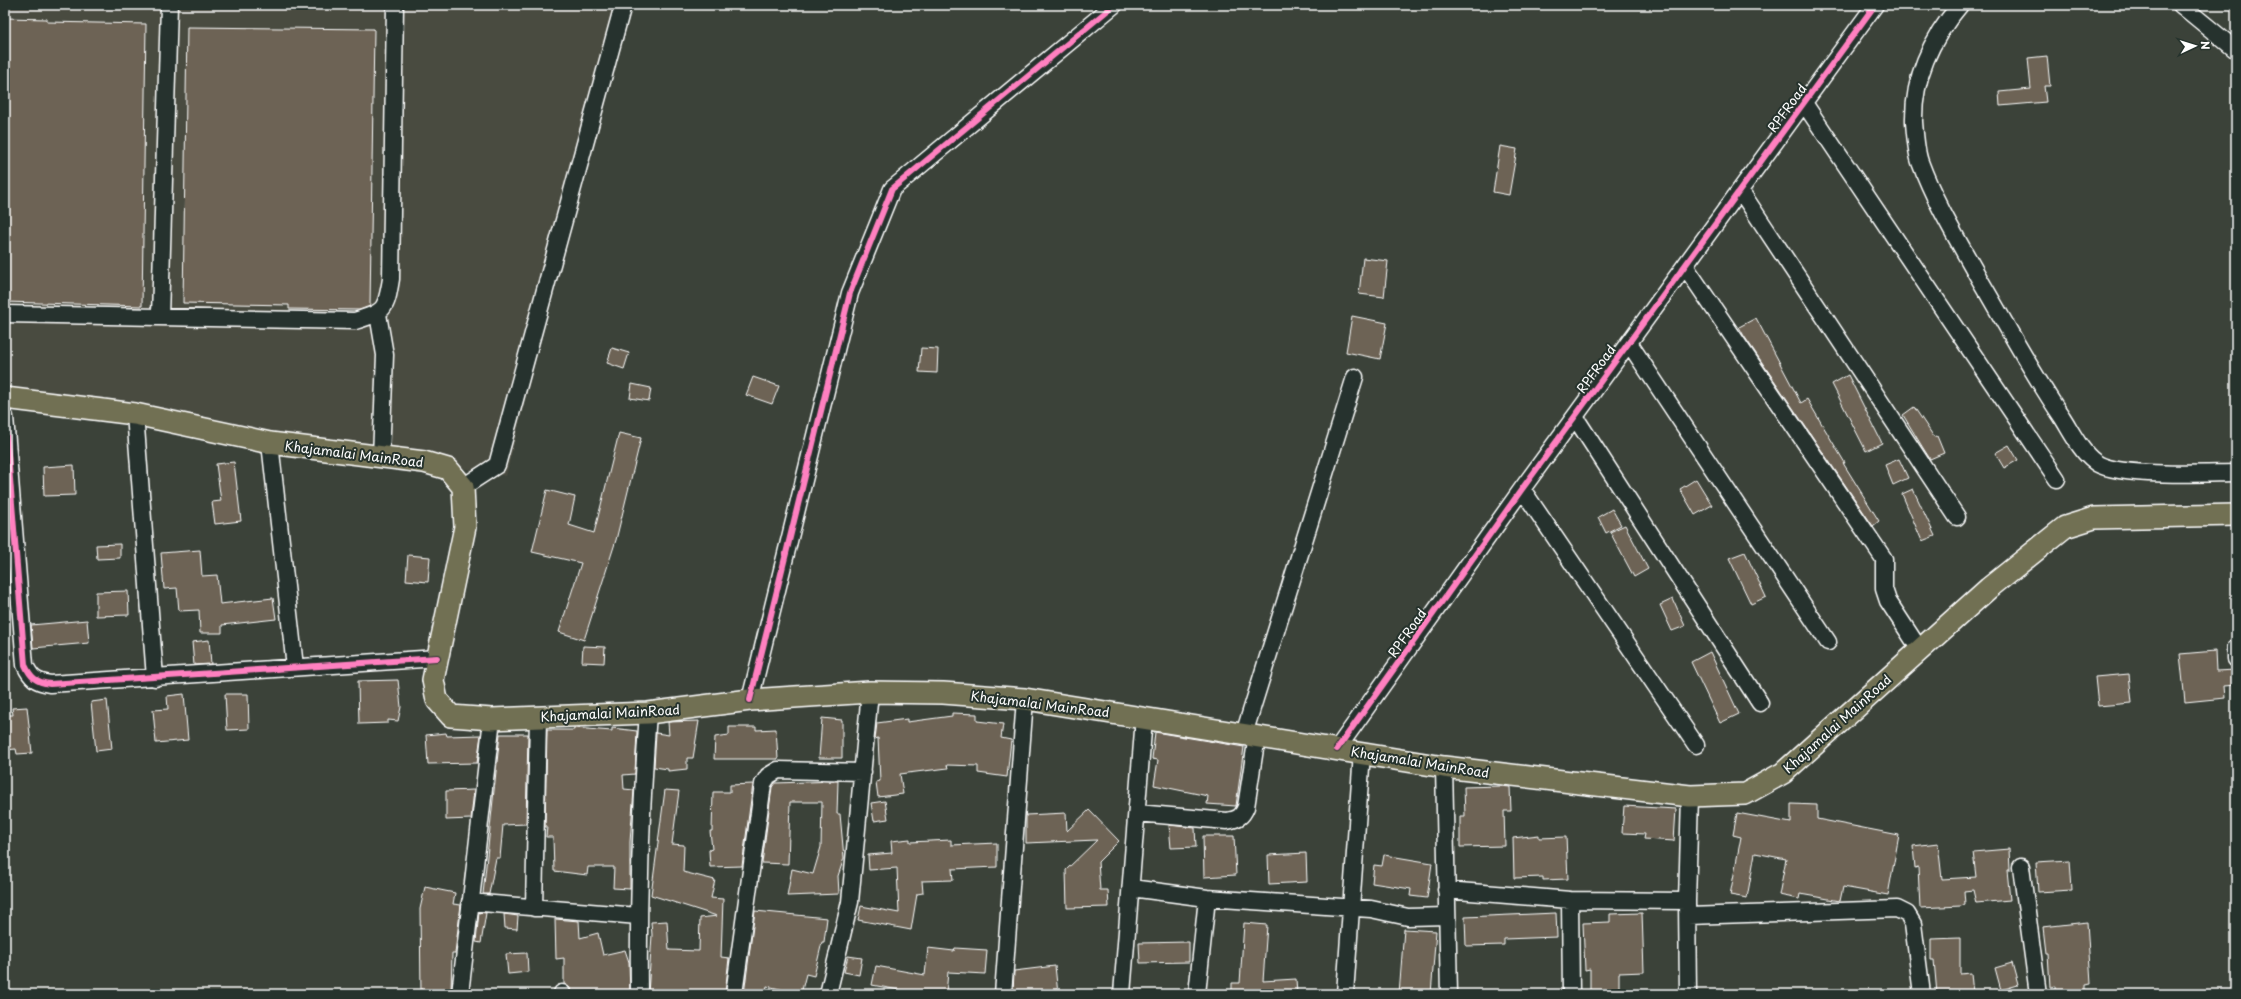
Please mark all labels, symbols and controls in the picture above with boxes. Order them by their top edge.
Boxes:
north arrow [2175,26,2215,66]
text: N [2197,40,2214,50]
street label: RPFRoad [1762,79,1811,136]
street label: RPFRoad [1571,340,1620,397]
street label: Khajamalai MainRoad [284,436,424,471]
street label: RPFRoad [1383,604,1430,661]
street label: Khajamalai MainRoad [1778,670,1895,777]
street label: Khajamalai MainRoad [970,686,1110,721]
street label: Khajamalai MainRoad [540,699,680,726]
street label: Khajamalai MainRoad [1350,741,1490,782]

